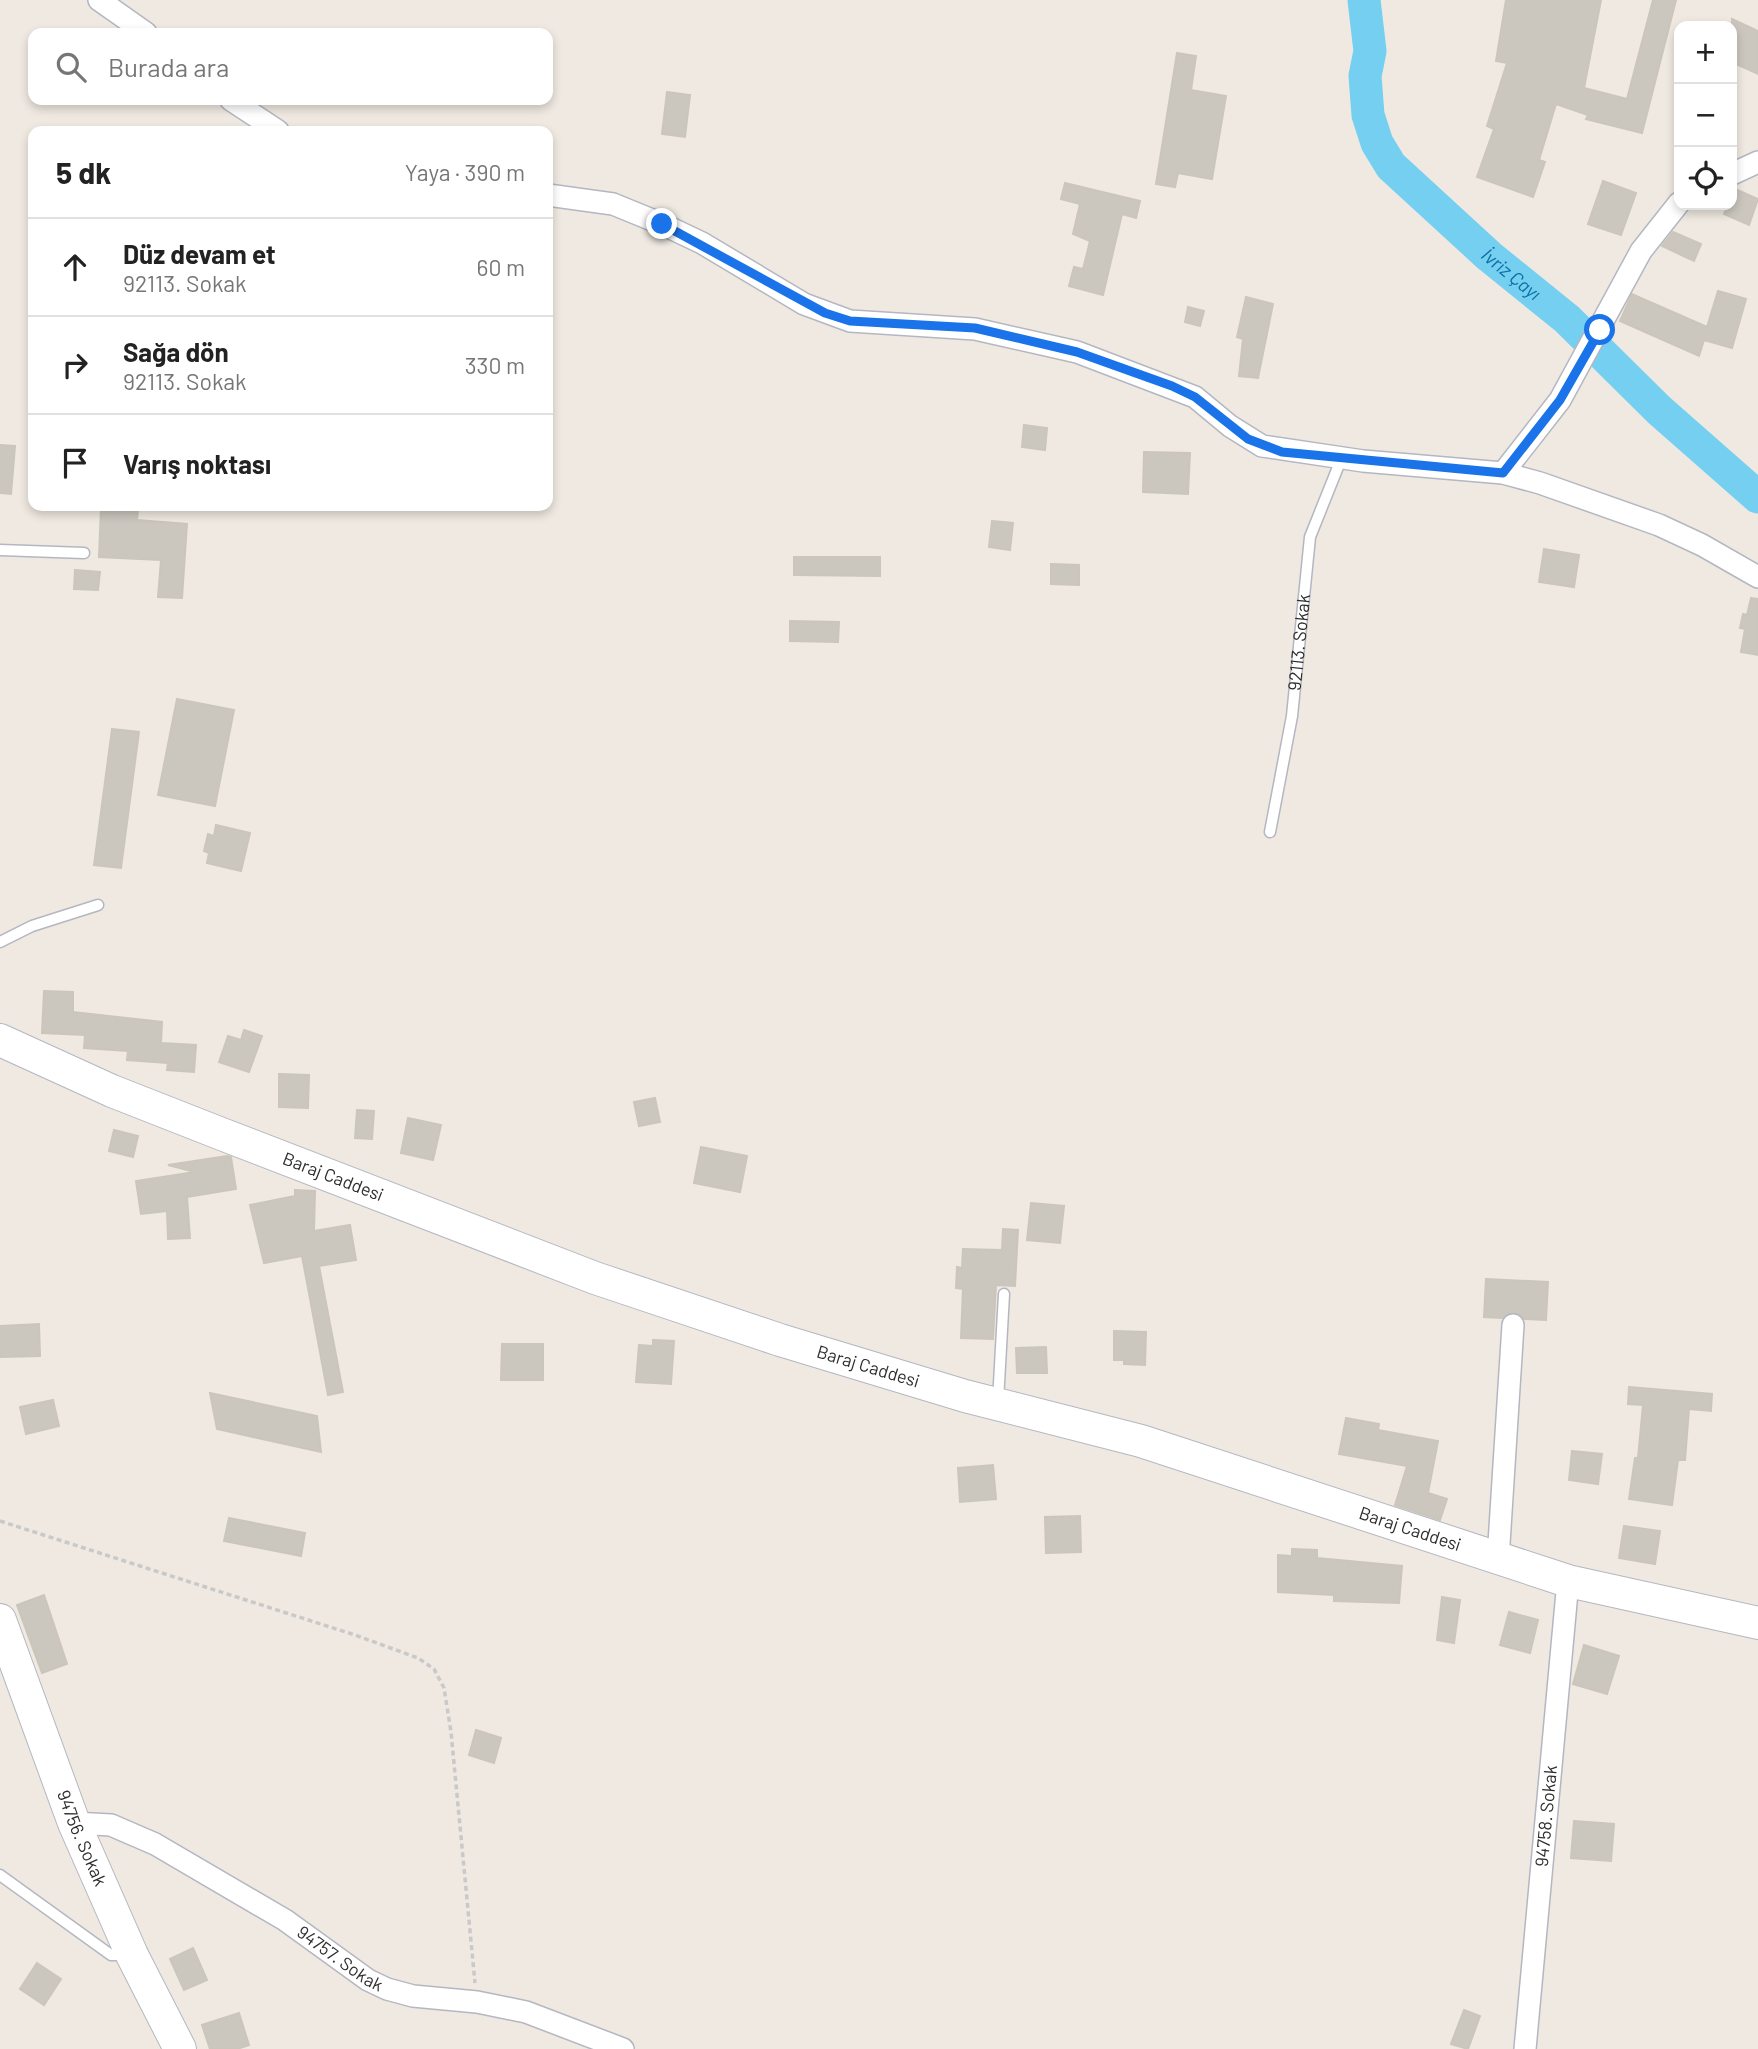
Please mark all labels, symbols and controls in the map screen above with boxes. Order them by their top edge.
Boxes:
map controls [1674,21,1737,210]
button: + [1674,21,1737,84]
search box [28,28,553,105]
icon: search [52,48,90,86]
text: Burada ara [108,51,229,82]
button: − [1674,84,1737,147]
button: locate [1674,147,1737,210]
text: 5 dk [56,154,111,190]
text: Yaya · 390 m [405,158,525,186]
route end [646,208,677,239]
text: Düz devam et [123,238,276,269]
water label: İvriz Çayı [1477,243,1546,304]
icon: ahead [56,248,94,286]
text: 60 m [477,253,525,281]
text: 92113. Sokak [123,269,247,297]
route start [1584,314,1615,345]
text: Sağa dön [123,336,229,367]
icon: right [56,346,94,384]
text: 330 m [465,351,525,379]
text: 92113. Sokak [123,367,247,395]
icon: arrive [56,444,94,482]
text: Varış noktası [123,448,271,479]
street label: 92113. Sokak [1283,593,1314,692]
street label: Baraj Caddesi [280,1147,386,1205]
street label: Baraj Caddesi [814,1340,922,1392]
street label: Baraj Caddesi [1356,1501,1464,1555]
street label: 94758. Sokak [1530,1764,1561,1868]
street label: 94756. Sokak [53,1787,112,1889]
street label: 94757. Sokak [293,1920,387,1996]

